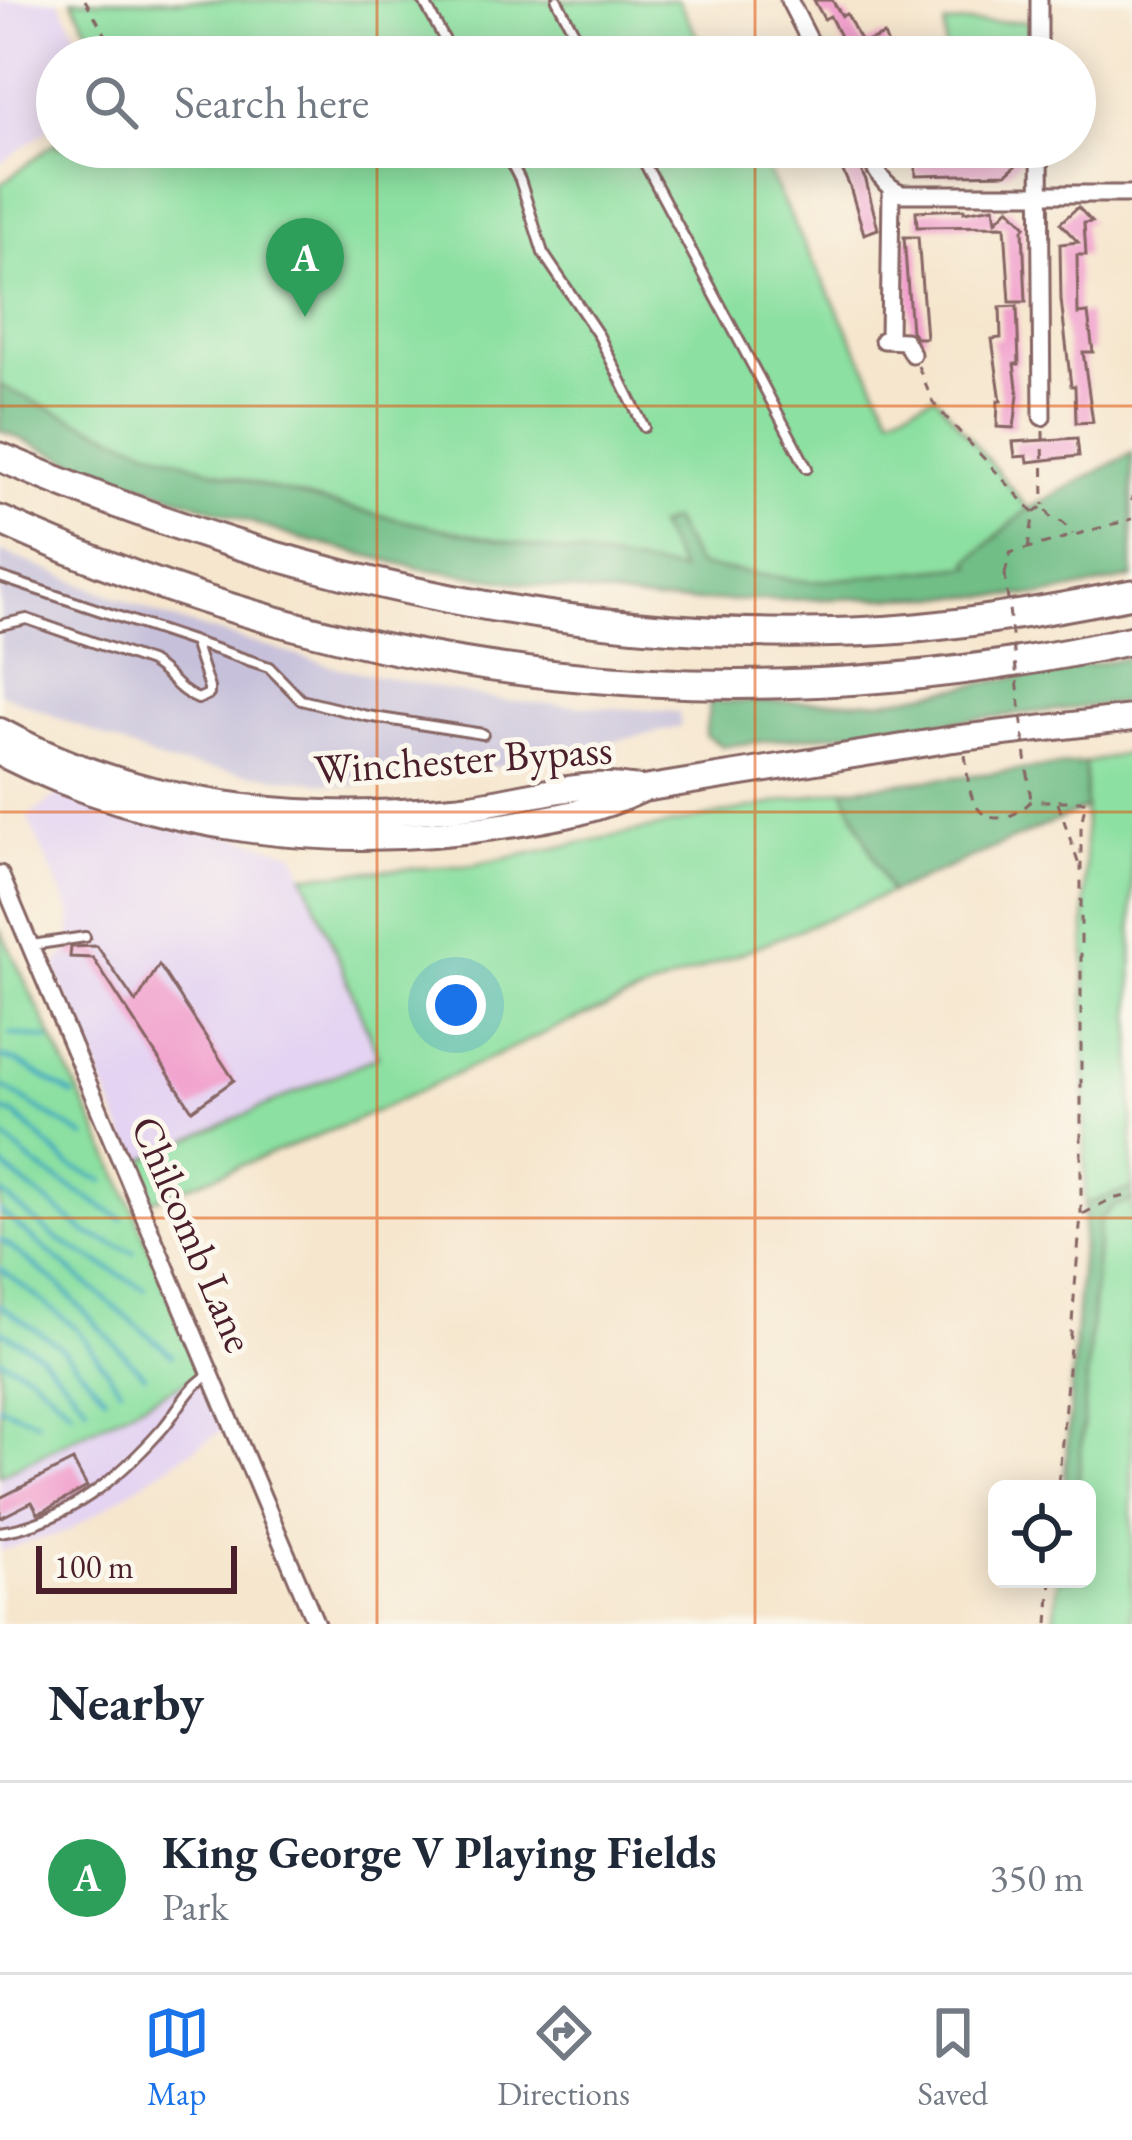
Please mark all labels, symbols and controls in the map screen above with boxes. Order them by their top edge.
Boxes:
search box [36,36,1096,168]
icon: search [78,69,144,135]
text: Search here [174,73,369,131]
pin: A [266,218,344,317]
street label: Winchester Bypass [312,721,614,797]
your location [426,975,486,1035]
street label: Chilcomb Lane [119,1108,267,1360]
map controls [988,1480,1096,1588]
button: locate [988,1480,1096,1588]
scale bar [36,1540,237,1593]
text: 100 m [54,1545,134,1588]
text: Nearby [48,1669,204,1735]
text: King George V Playing Fields [162,1823,717,1881]
text: A [73,1852,101,1903]
text: 350 m [990,1852,1084,1903]
text: Park [162,1881,228,1932]
tab: Map [144,2000,210,2115]
tab: Directions [497,2000,630,2115]
tab: Saved [918,2000,988,2115]

